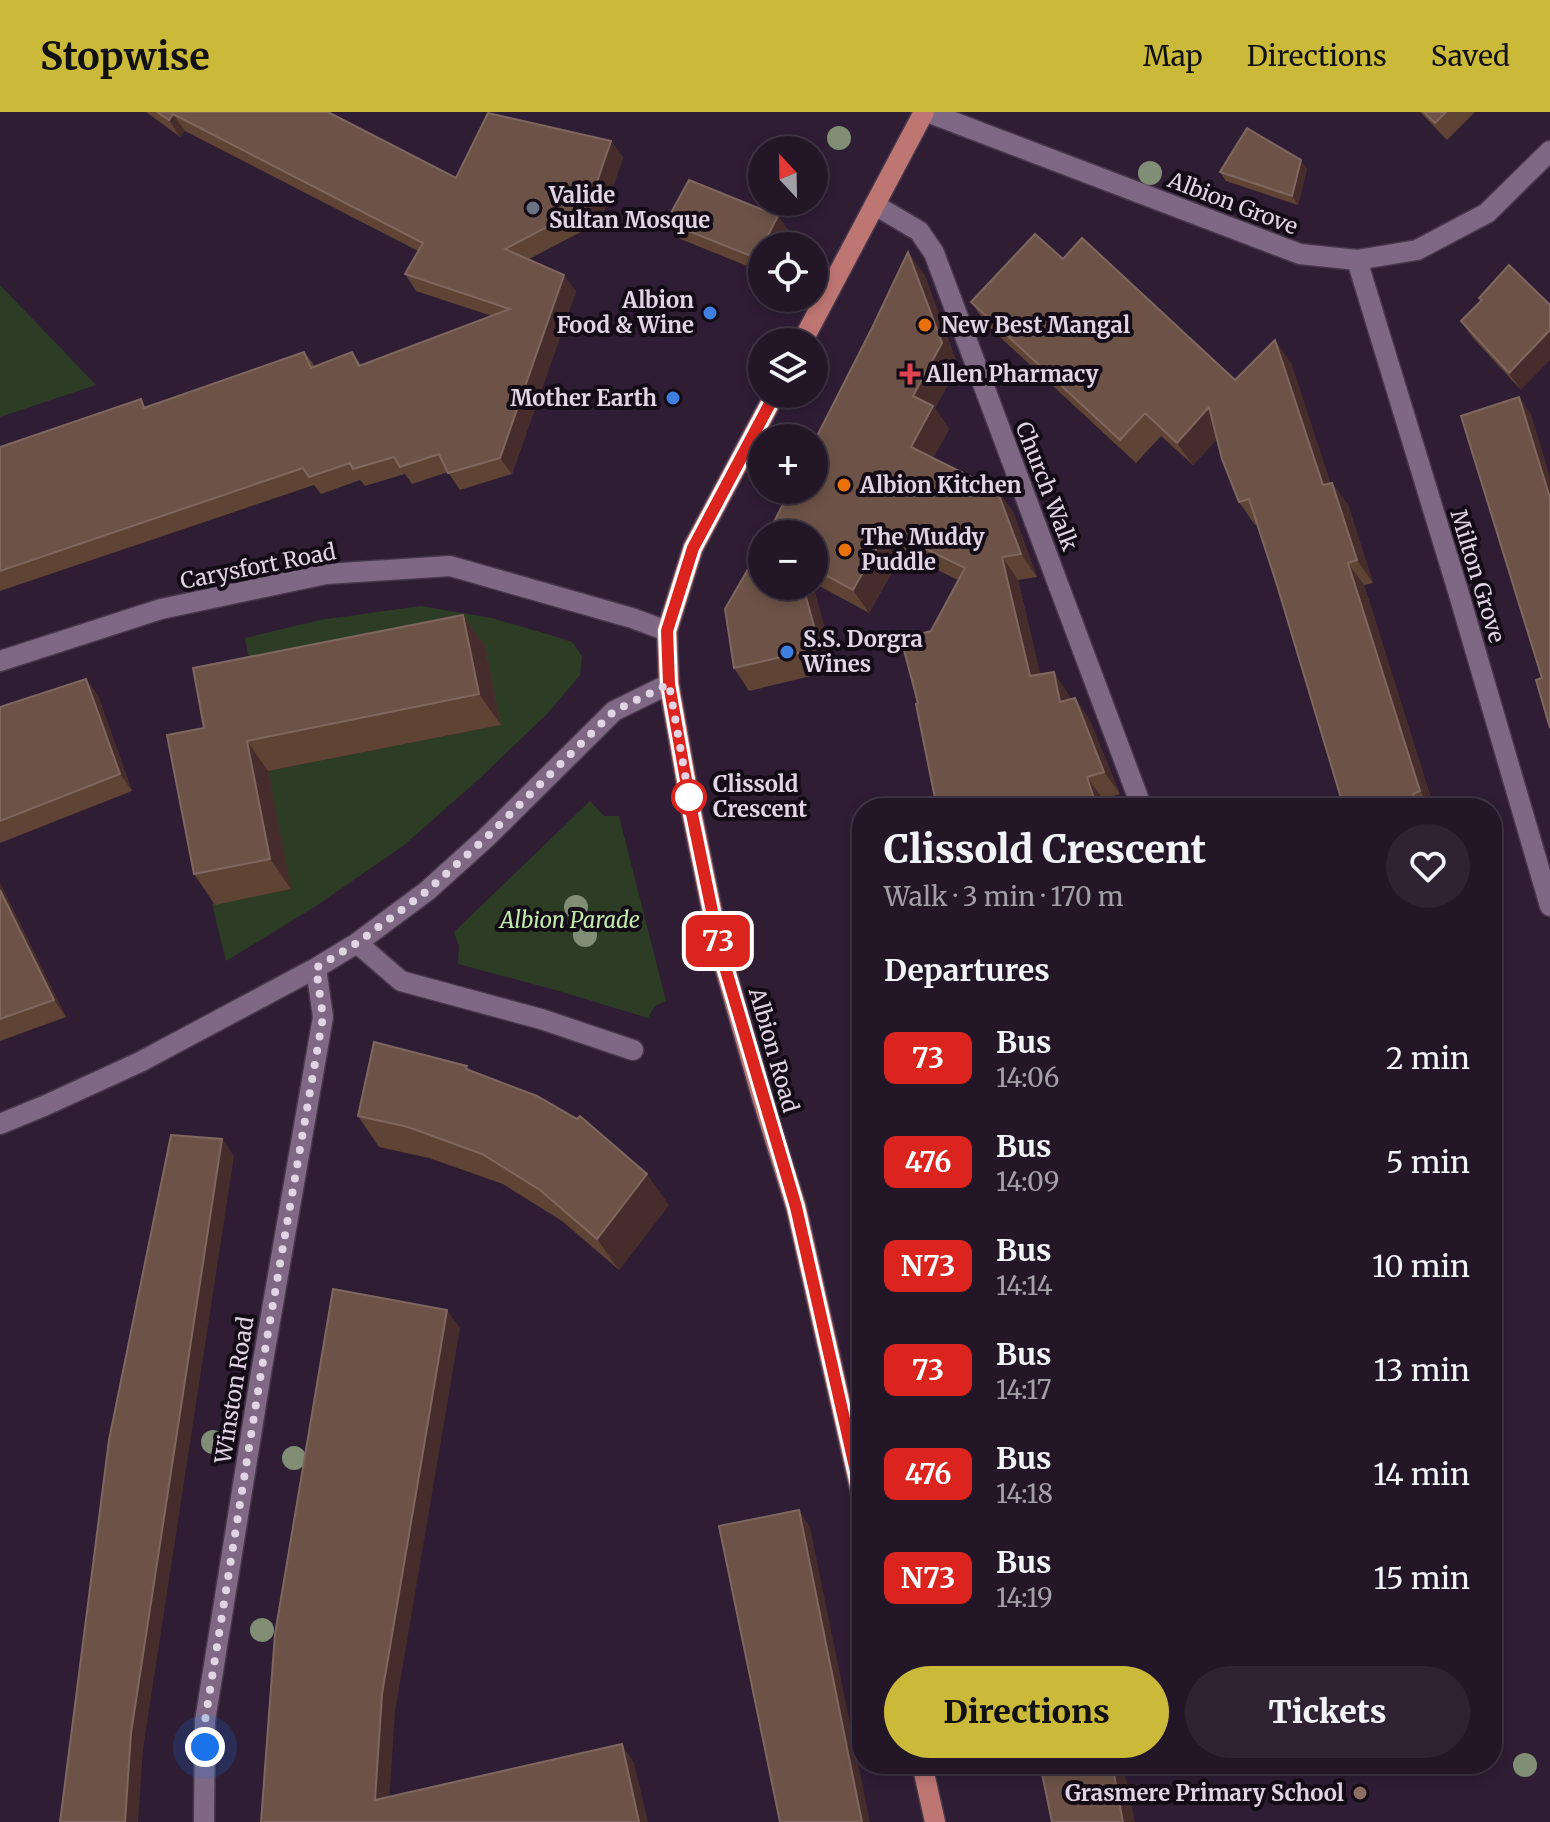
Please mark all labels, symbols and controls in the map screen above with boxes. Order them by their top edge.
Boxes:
text: Stopwise [40,33,210,80]
text: Map [1143,38,1203,74]
text: Directions [1247,38,1387,74]
text: Saved [1431,38,1510,74]
north arrow [748,136,828,216]
map controls [748,136,828,600]
street label: Albion Grove [1163,165,1302,241]
place label: Valide Sultan Mosque [548,181,710,234]
marker: Valide Sultan Mosque [524,199,542,217]
button: locate [748,232,828,312]
place label: Albion Food & Wine [556,286,694,339]
marker: Albion Food & Wine [701,304,719,322]
place label: New Best Mangal [941,311,1130,339]
marker: New Best Mangal [916,316,934,334]
button: layers [748,328,828,408]
place label: Allen Pharmacy [925,360,1100,388]
marker: Allen Pharmacy [901,365,919,383]
place label: Mother Earth [510,384,657,412]
marker: Mother Earth [664,389,682,407]
street label: Church Walk [1010,418,1084,554]
button: + [748,424,828,504]
place label: Albion Kitchen [859,471,1022,499]
marker: Albion Kitchen [835,476,853,494]
street label: Milton Grove [1444,506,1512,646]
button: − [748,520,828,600]
place label: The Muddy Puddle [861,523,986,576]
street label: Carysfort Road [178,537,338,595]
marker: The Muddy Puddle [836,541,854,559]
place label: S.S. Dorgra Wines [802,625,923,678]
marker: S.S. Dorgra Wines [778,643,796,661]
place label: Clissold Crescent [713,770,807,823]
marker: Clissold Crescent [672,780,706,814]
button: heart [1386,824,1470,908]
text: Clissold Crescent [884,826,1206,873]
text: Walk · 3 min · 170 m [884,880,1124,913]
park label: Albion Parade [498,906,640,934]
line badge: 73 [682,915,754,967]
text: 73 [702,923,734,959]
text: Departures [884,951,1050,989]
street label: Albion Road [743,983,805,1116]
text: Bus [996,1023,1052,1061]
text: 2 min [1386,1039,1470,1077]
text: 73 [912,1040,944,1076]
text: 14:06 [996,1061,1060,1094]
text: Bus [996,1127,1052,1165]
text: 5 min [1386,1143,1470,1181]
text: 476 [904,1144,952,1180]
text: 14:09 [996,1165,1060,1198]
text: Bus [996,1231,1052,1269]
text: 10 min [1372,1247,1470,1285]
text: N73 [901,1248,955,1284]
text: 14:14 [996,1269,1053,1302]
street label: Winston Road [208,1314,259,1467]
text: Bus [996,1335,1052,1373]
text: 13 min [1374,1351,1470,1389]
text: 73 [912,1352,944,1388]
text: 14:17 [996,1373,1052,1406]
text: Bus [996,1439,1052,1477]
text: 14 min [1373,1455,1470,1493]
text: 476 [904,1456,952,1492]
text: 14:18 [996,1477,1053,1510]
text: Bus [996,1543,1052,1581]
text: 15 min [1373,1559,1470,1597]
text: N73 [901,1560,955,1596]
text: 14:19 [996,1581,1053,1614]
button: Directions [884,1666,1169,1758]
button: Tickets [1185,1666,1470,1758]
your location [185,1727,225,1767]
place label: Grasmere Primary School [1065,1779,1344,1807]
marker: Grasmere Primary School [1351,1784,1369,1802]

